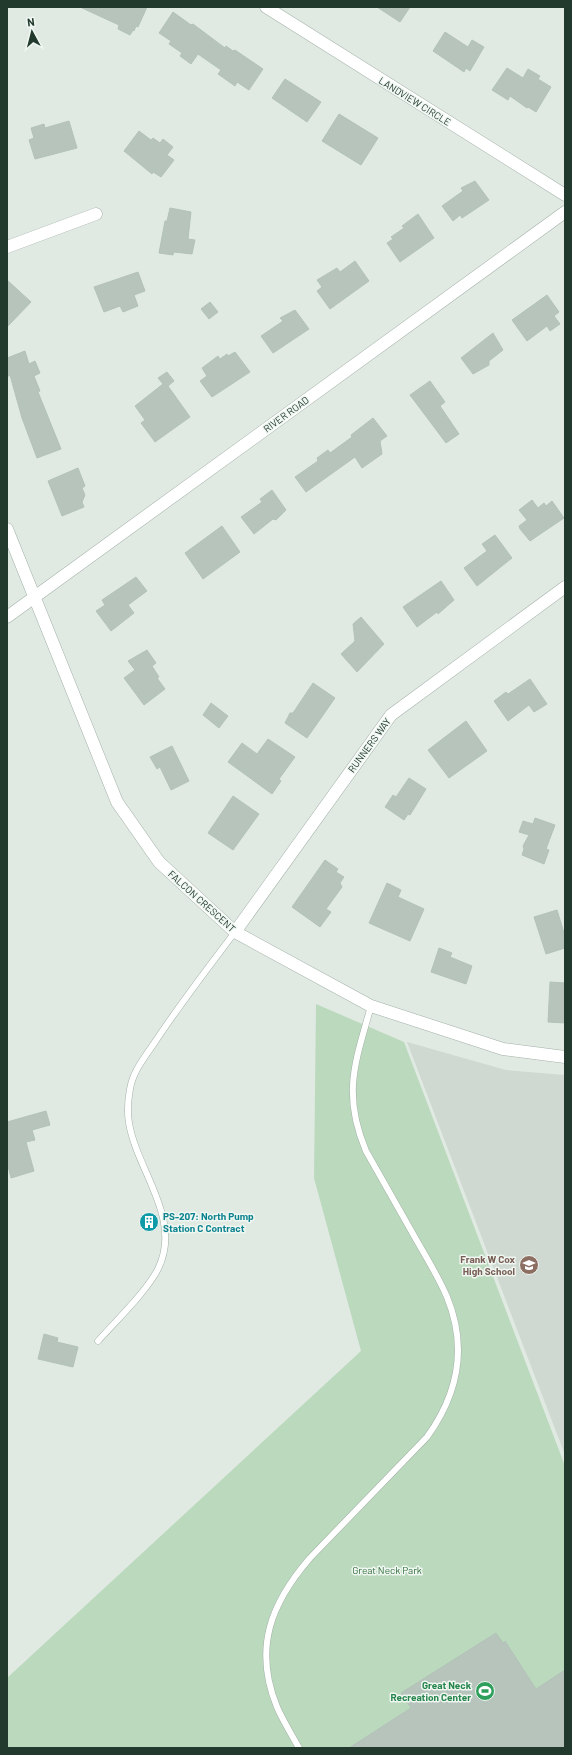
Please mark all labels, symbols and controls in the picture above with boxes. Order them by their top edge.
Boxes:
north arrow [12,12,52,52]
text: N [26,15,35,28]
street label: LANDVIEW CIRCLE [377,74,453,128]
street label: RIVER ROAD [261,394,311,434]
street label: RUNNERS WAY [345,715,393,775]
street label: FALCON CRESCENT [166,868,238,935]
place label: PS-207: North Pump Station C Contract [163,1210,254,1234]
building icon: PS-207: North Pump Station C Contract [138,1211,160,1233]
place label: Frank W Cox High School [460,1253,516,1277]
school or university icon: Frank W Cox High School [518,1254,540,1276]
park label: Great Neck Park [352,1564,422,1576]
place label: Great Neck Recreation Center [390,1679,472,1703]
sports icon: Great Neck Recreation Center [474,1680,496,1702]

